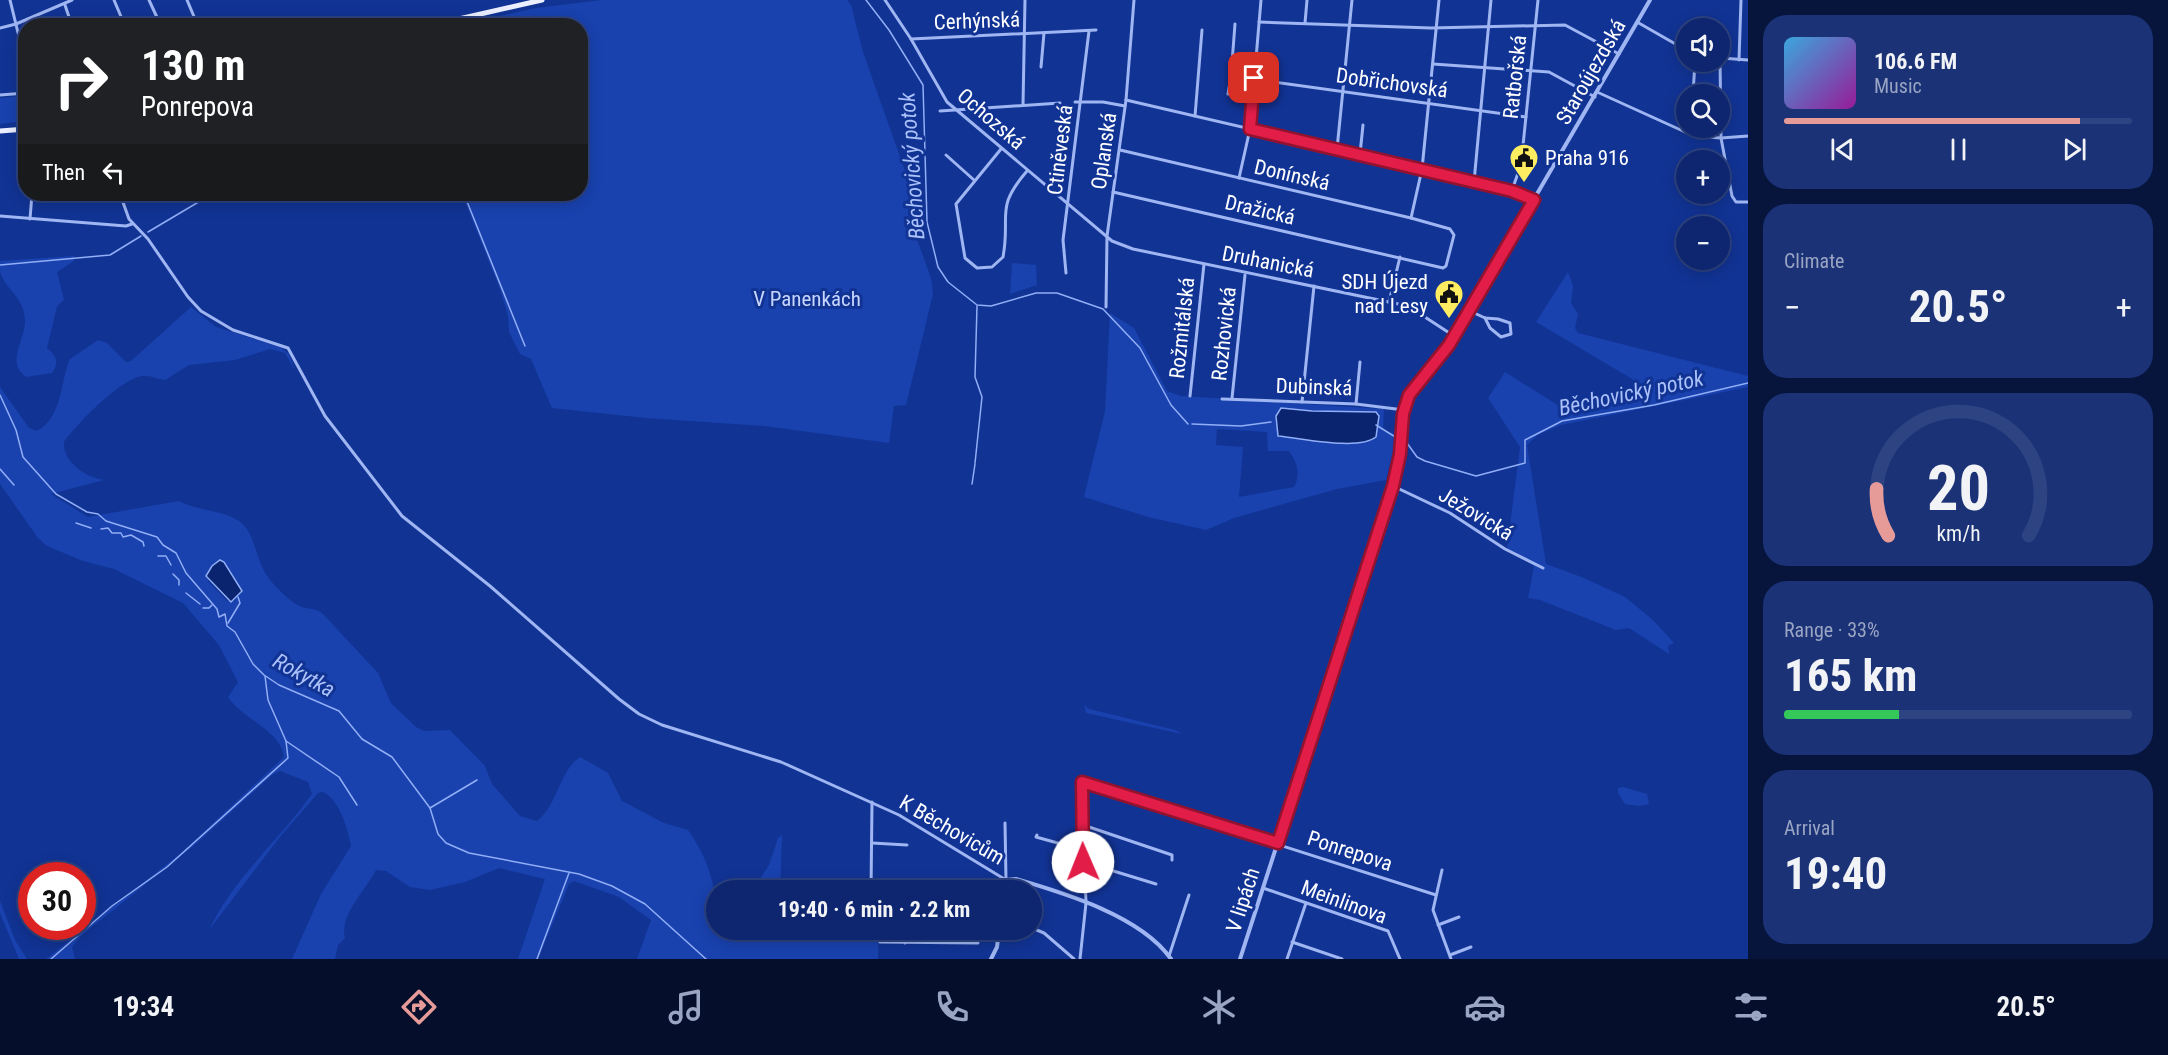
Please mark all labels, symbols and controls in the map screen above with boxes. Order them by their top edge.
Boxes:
street label: Cerhýnská [933,8,1021,34]
street label: Staroújezdská [1551,15,1631,129]
map controls [1676,18,1730,270]
button: sound [1676,18,1730,72]
street label: Ratbořská [1499,34,1531,120]
text: 130 m [141,41,246,90]
icon: right [42,42,120,120]
text: 106.6 FM [1874,49,1957,74]
pin [1228,52,1279,103]
icon: arrive [1237,61,1270,94]
street label: Dobřichovská [1335,63,1449,103]
text: Music [1874,74,1922,98]
street label: Ochozská [952,83,1030,155]
button: search [1676,84,1730,138]
text: Ponrepova [141,91,254,123]
water label: Běchovický potok [894,91,930,240]
street label: Ctiněveská [1043,104,1077,196]
street label: Oplanská [1087,111,1121,191]
icon: previous [1826,133,1859,166]
icon: pause [1942,133,1975,166]
icon: next [2058,133,2091,166]
public building icon: Praha 916 [1508,142,1540,184]
place label: Praha 916 [1545,146,1629,170]
button: + [1676,150,1730,204]
street label: Donínská [1252,155,1332,195]
icon: left [97,156,130,189]
text: Then [42,160,85,185]
street label: Dražická [1223,190,1297,230]
button: − [1676,216,1730,270]
street label: Druhanická [1220,241,1316,283]
text: Climate [1784,249,1844,273]
place label: SDH Újezd nad Lesy [1341,270,1428,318]
street label: Rožmitálská [1165,276,1199,380]
public building icon: SDH Újezd nad Lesy [1433,278,1465,320]
text: 20.5° [1909,280,2007,333]
street label: Rozhovická [1207,286,1241,382]
park label: V Panenkách [753,287,861,311]
text: − [1784,288,1801,327]
text: + [2116,288,2132,327]
water label: Běchovický potok [1556,365,1706,421]
street label: Dubinská [1275,374,1353,400]
text: 20 [1926,453,1990,526]
street label: Ježovická [1434,482,1518,546]
text: km/h [1936,522,1980,547]
text: Range · 33% [1784,618,1880,642]
water label: Rokytka [269,648,339,702]
text: 165 km [1784,649,1917,702]
street label: K Běchovicům [895,790,1009,870]
text: Arrival [1784,816,1835,840]
street label: Ponrepova [1304,826,1396,876]
position arrow [1051,830,1115,894]
text: 19:40 [1784,847,1887,900]
speed limit sign: 30 [18,862,96,940]
street label: V lipách [1221,865,1265,935]
street label: Meinlinova [1298,875,1390,929]
text: 19:40 · 6 min · 2.2 km [778,897,970,922]
icon: directions [398,986,440,1028]
icon: music [665,986,707,1028]
icon: phone [931,986,973,1028]
icon: climate [1198,986,1240,1028]
icon: car [1464,986,1506,1028]
icon: filters [1730,986,1772,1028]
text: 19:34 [112,991,174,1023]
text: 20.5° [1997,991,2056,1023]

